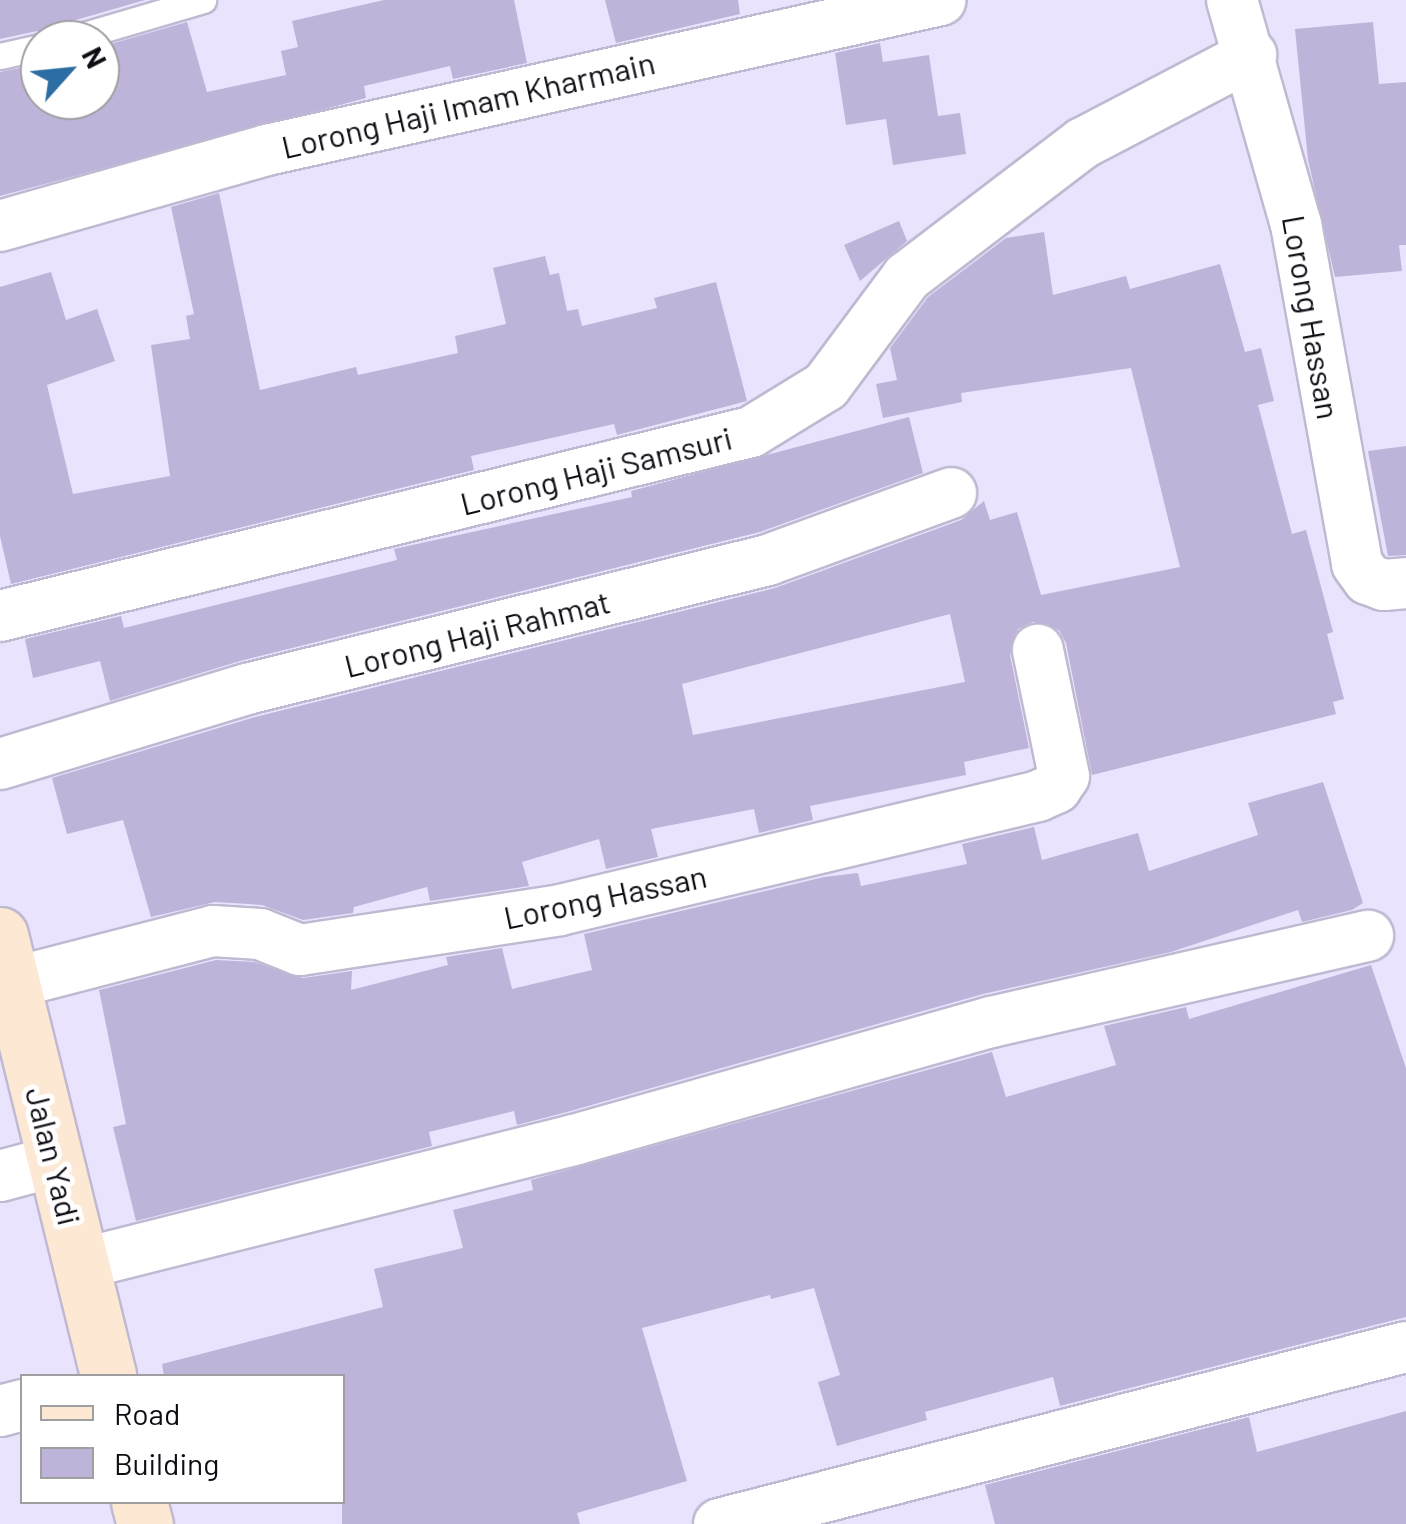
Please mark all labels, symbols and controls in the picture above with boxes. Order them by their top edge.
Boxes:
north arrow [20,20,120,120]
text: N [76,41,114,73]
street label: Lorong Haji Imam Kharmain [278,42,658,166]
street label: Lorong Hassan [1275,212,1349,422]
street label: Lorong Haji Samsuri [456,418,736,522]
street label: Lorong Haji Rahmat [340,581,614,685]
street label: Lorong Hassan [500,856,710,936]
street label: Jalan Yadi [18,1083,90,1229]
legend [20,1374,345,1504]
text: Road [114,1395,180,1431]
text: Building [114,1445,219,1481]

